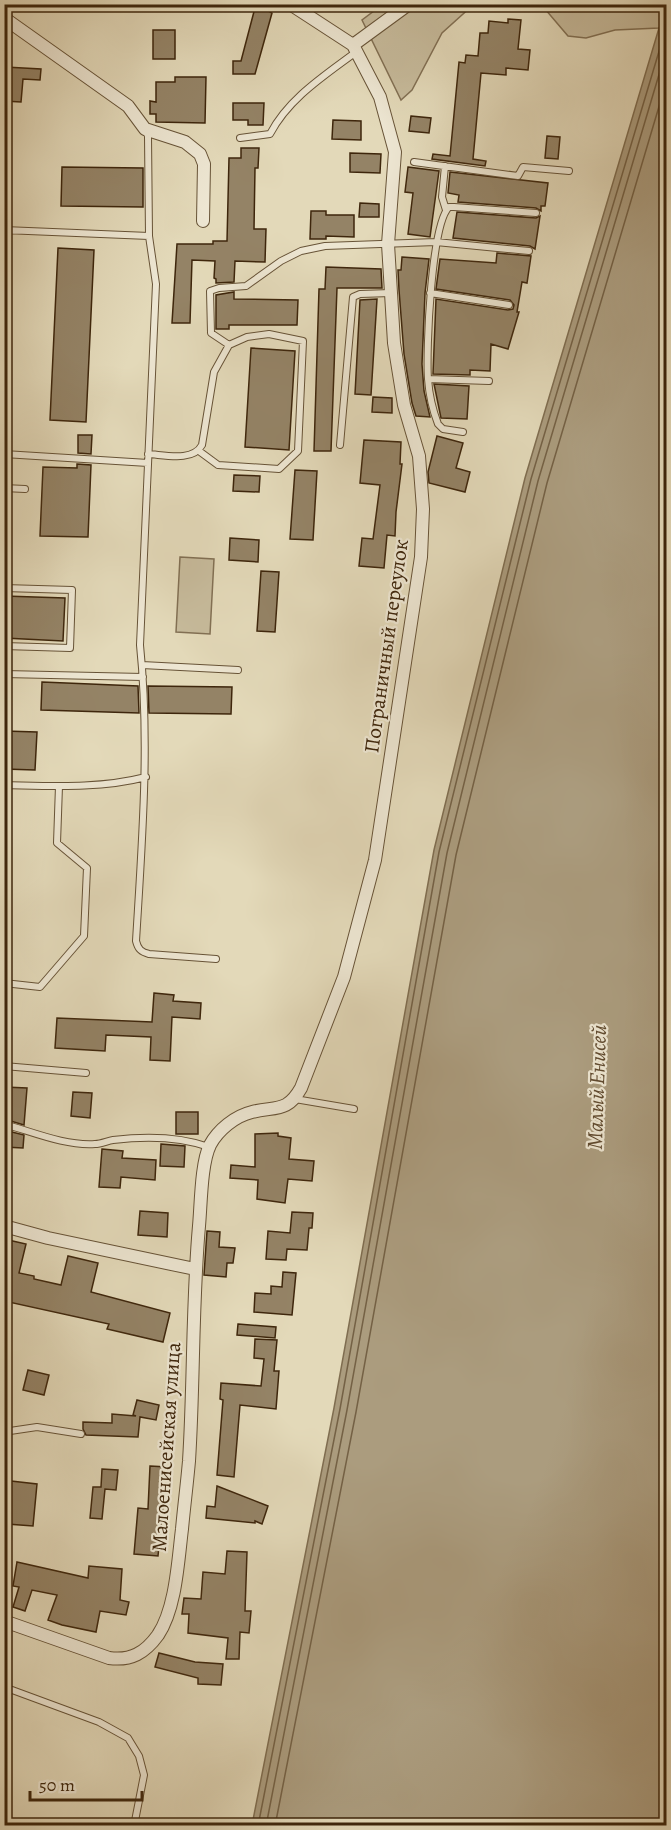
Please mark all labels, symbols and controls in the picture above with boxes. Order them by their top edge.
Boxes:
street label: Пограничный переулок [357,537,415,755]
water label: Малый Енисей [580,1024,614,1150]
street label: Малоенисейская улица [145,1341,187,1553]
scale bar [30,1764,142,1802]
text: 50 m [39,1773,75,1797]

